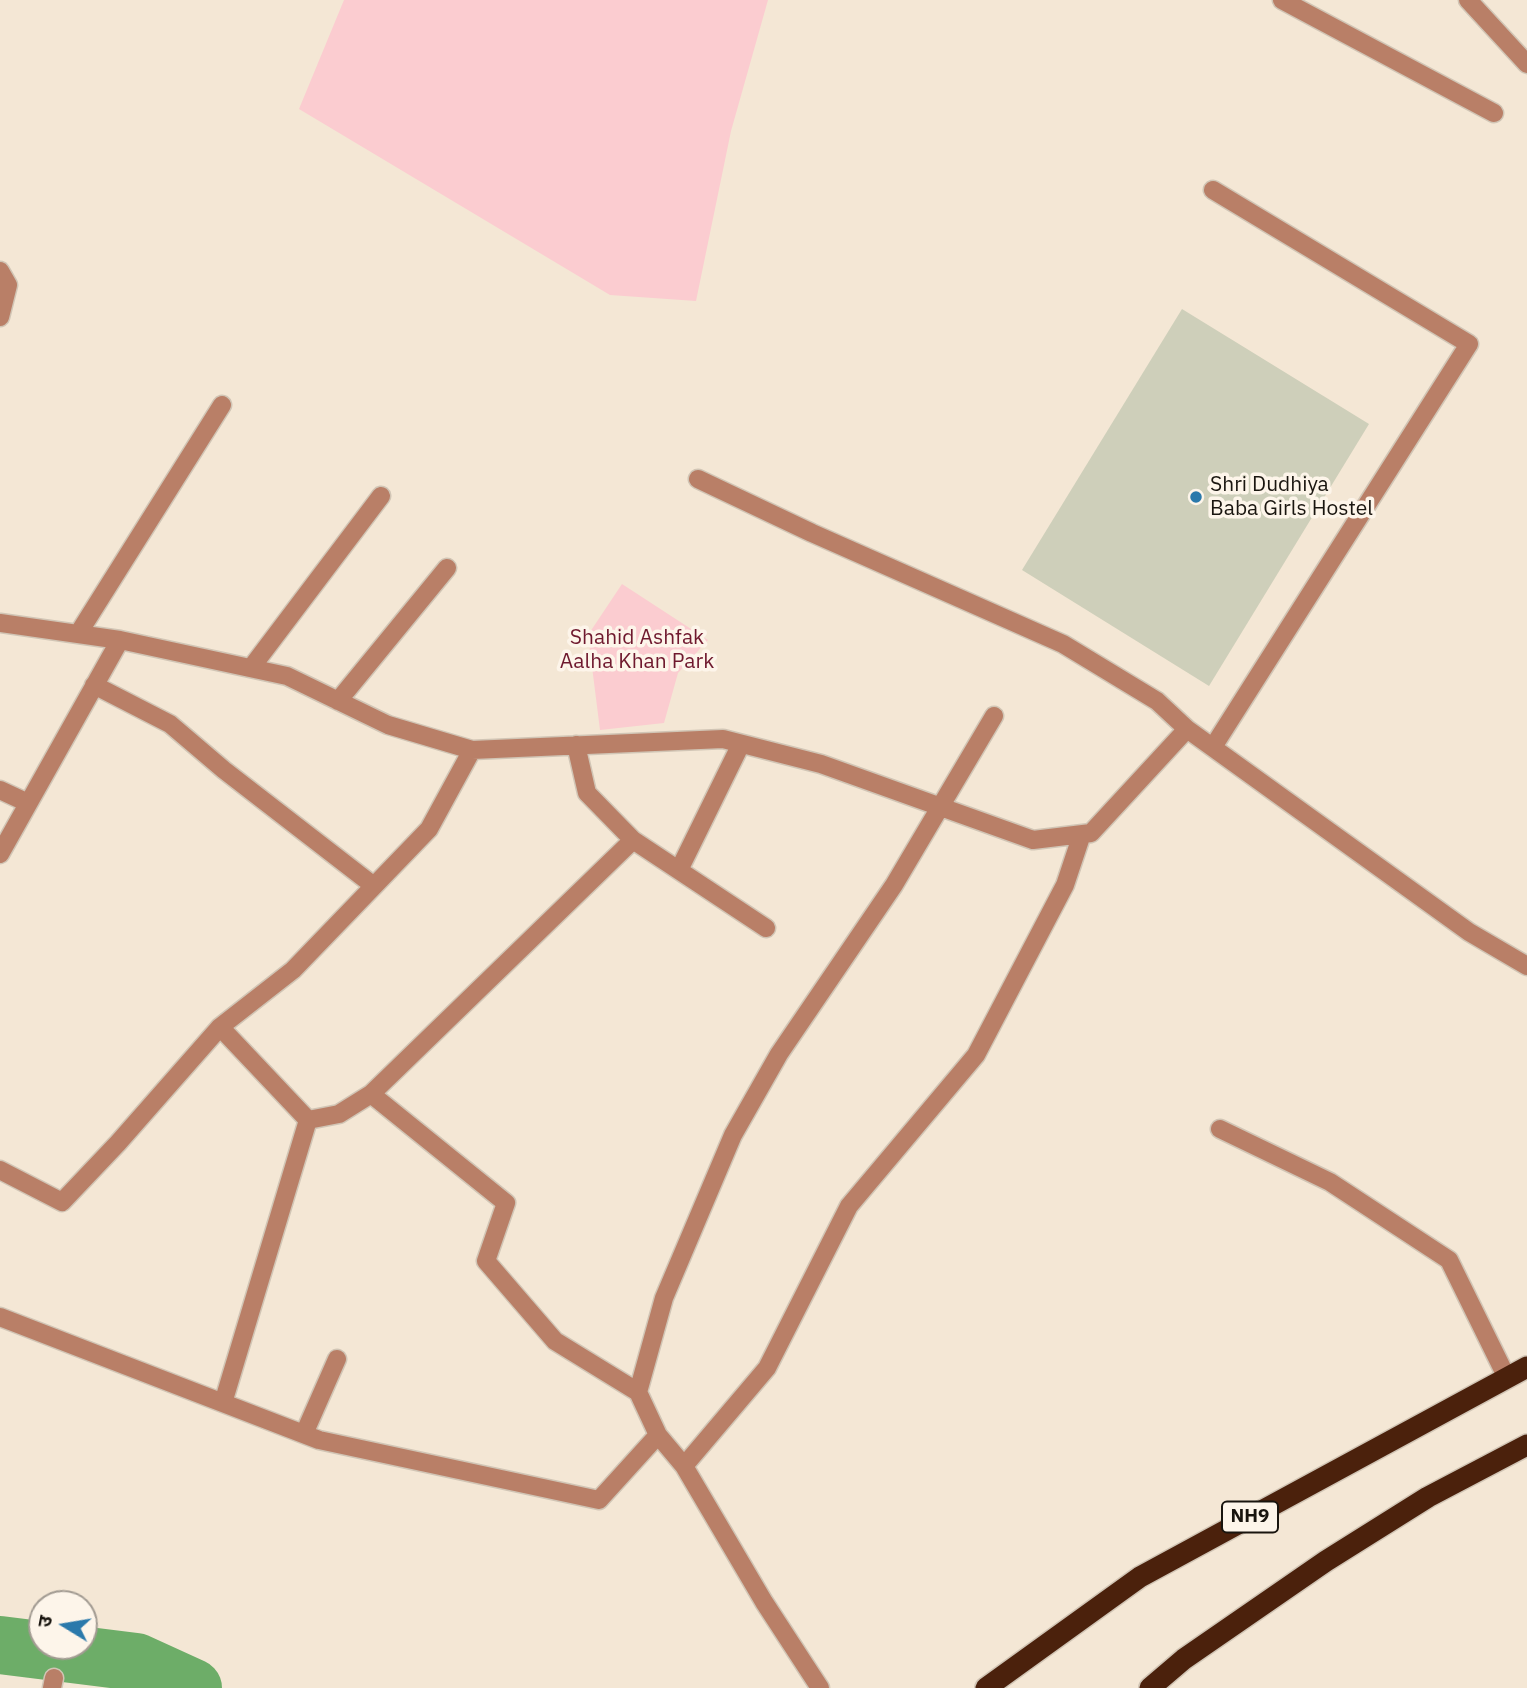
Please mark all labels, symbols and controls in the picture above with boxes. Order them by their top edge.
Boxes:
place label: Shri Dudhiya Baba Girls Hostel [1210,472,1373,522]
marker: Shri Dudhiya Baba Girls Hostel [1188,489,1204,505]
park label: Shahid Ashfak Aalha Khan Park [560,625,714,675]
road number: NH9 [1222,1502,1278,1532]
north arrow [28,1590,98,1660]
text: उ [32,1614,57,1629]

